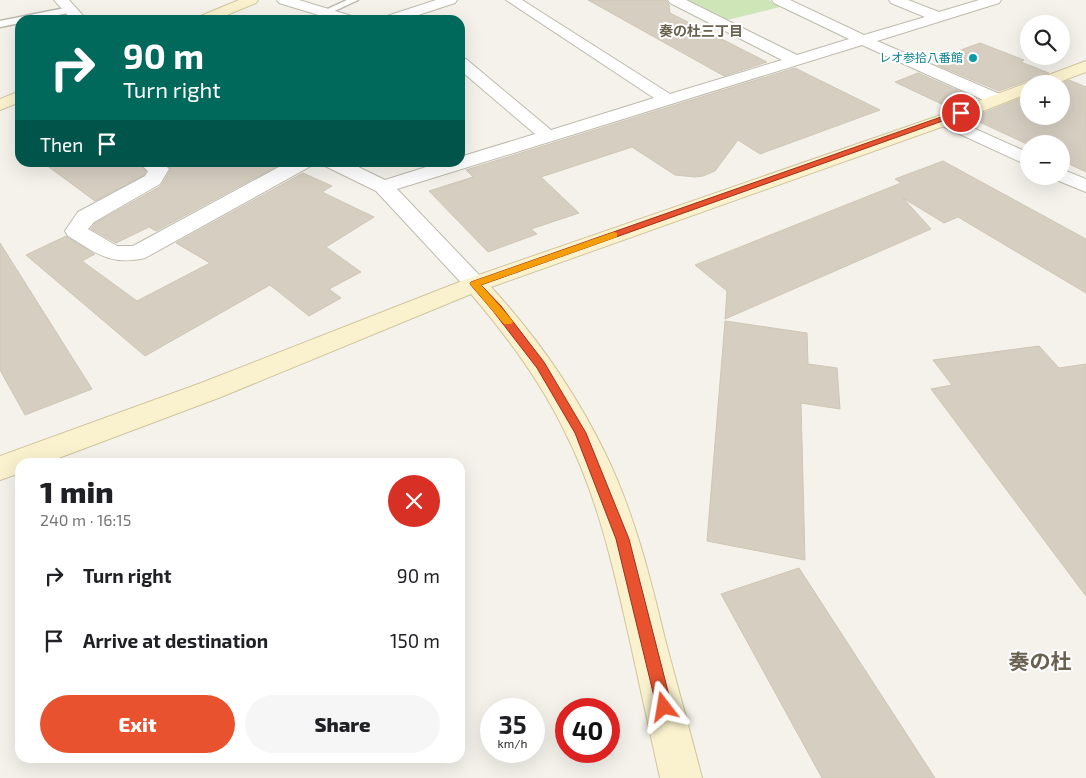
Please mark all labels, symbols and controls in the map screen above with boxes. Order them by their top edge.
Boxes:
map controls [1020,15,1070,185]
button: search [1020,15,1070,65]
district label: 奏の杜三丁目 [659,22,743,39]
text: 90 m [123,34,204,76]
icon: right [40,35,105,100]
place label: レオ参拾八番館 [879,50,963,64]
marker: レオ参拾八番館 [967,52,979,64]
button: + [1020,75,1070,125]
text: Turn right [123,76,221,102]
pin [940,92,982,134]
icon: arrive [947,99,975,127]
icon: arrive [93,130,121,158]
text: Then [40,133,83,156]
button: − [1020,135,1070,185]
text: 1 min [40,473,114,509]
button: close [388,475,440,527]
text: 240 m · 16:15 [40,510,131,529]
icon: right [40,562,68,590]
text: Turn right [83,564,171,587]
text: 90 m [397,564,440,587]
icon: arrive [40,627,68,655]
text: Arrive at destination [83,629,268,652]
text: 150 m [390,629,440,652]
district label: 奏の杜 [1009,648,1072,673]
position arrow [637,680,689,732]
button: Exit [40,695,235,753]
button: Share [245,695,440,753]
speed limit sign: 40 [555,698,620,763]
text: 35 [499,709,526,739]
text: km/h [498,736,527,750]

